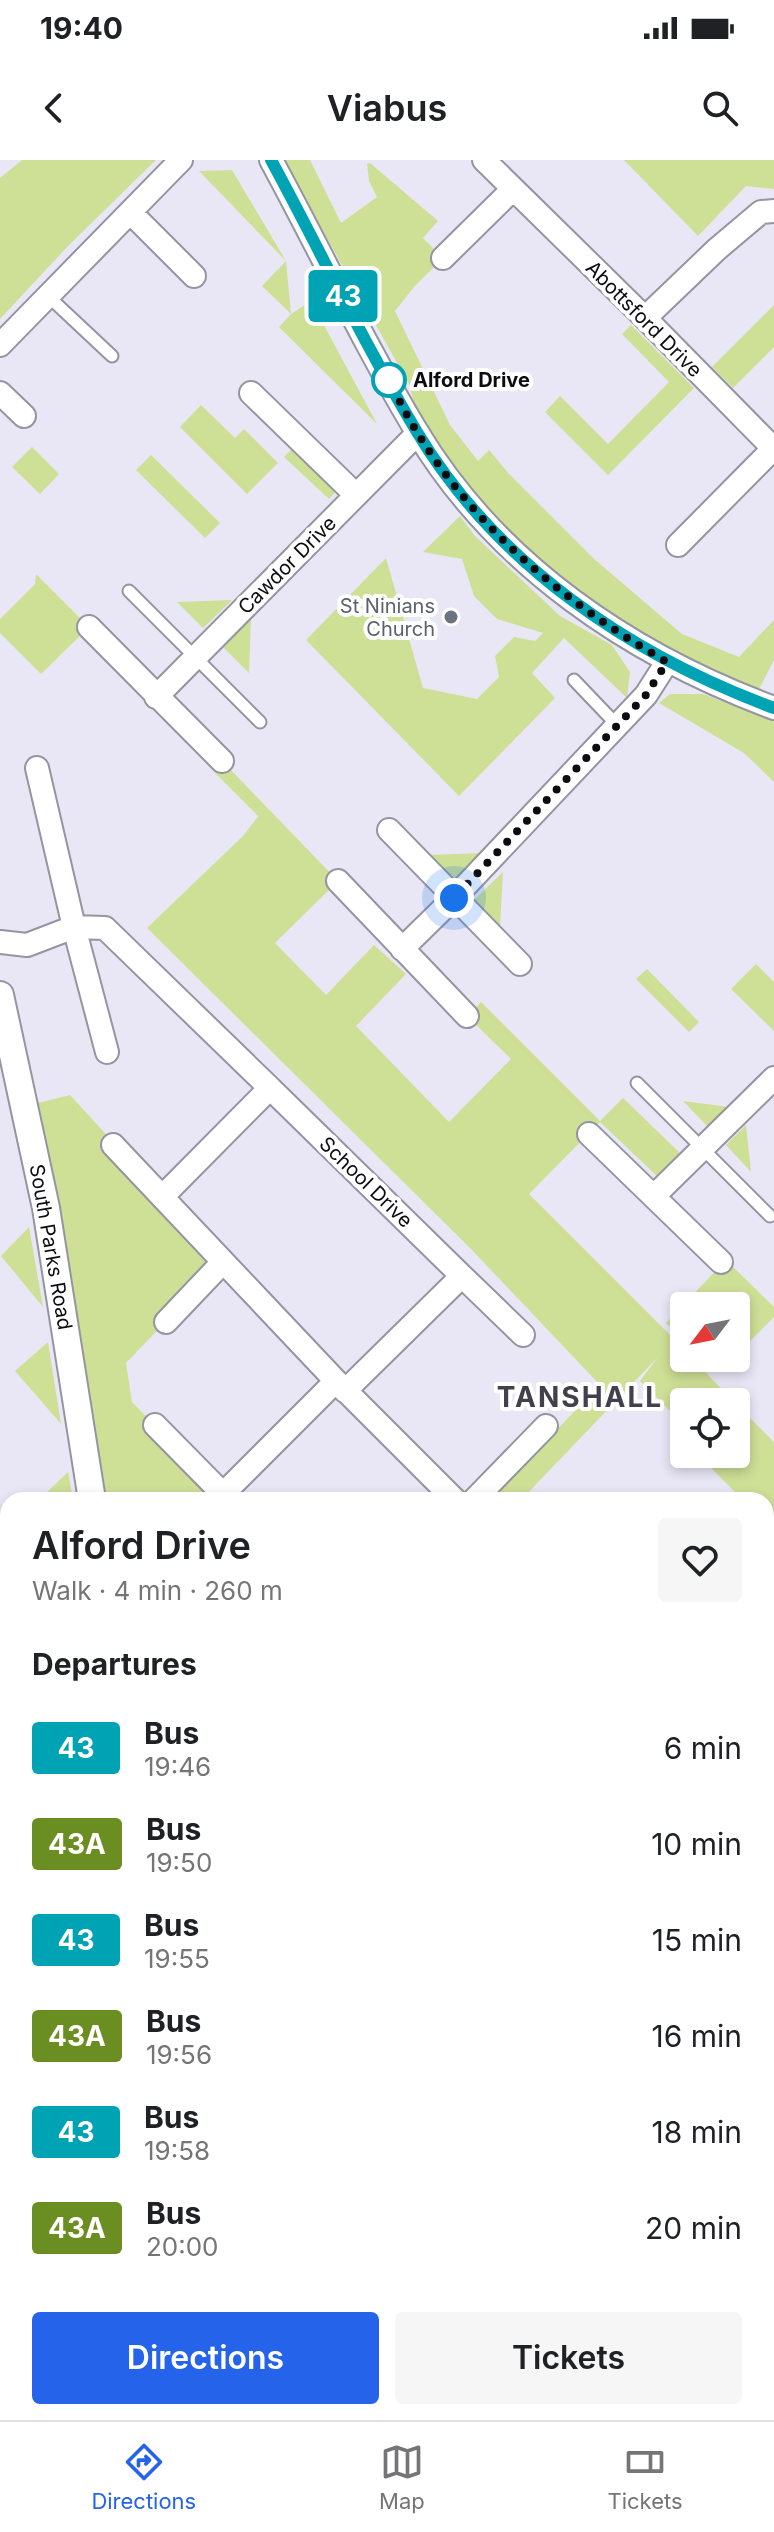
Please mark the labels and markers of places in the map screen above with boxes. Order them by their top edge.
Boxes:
marker: Alford Drive [372,363,406,397]
place label: Alford Drive [413,368,530,392]
place label: St Ninians Church [340,594,435,641]
marker: St Ninians Church [442,608,460,626]

